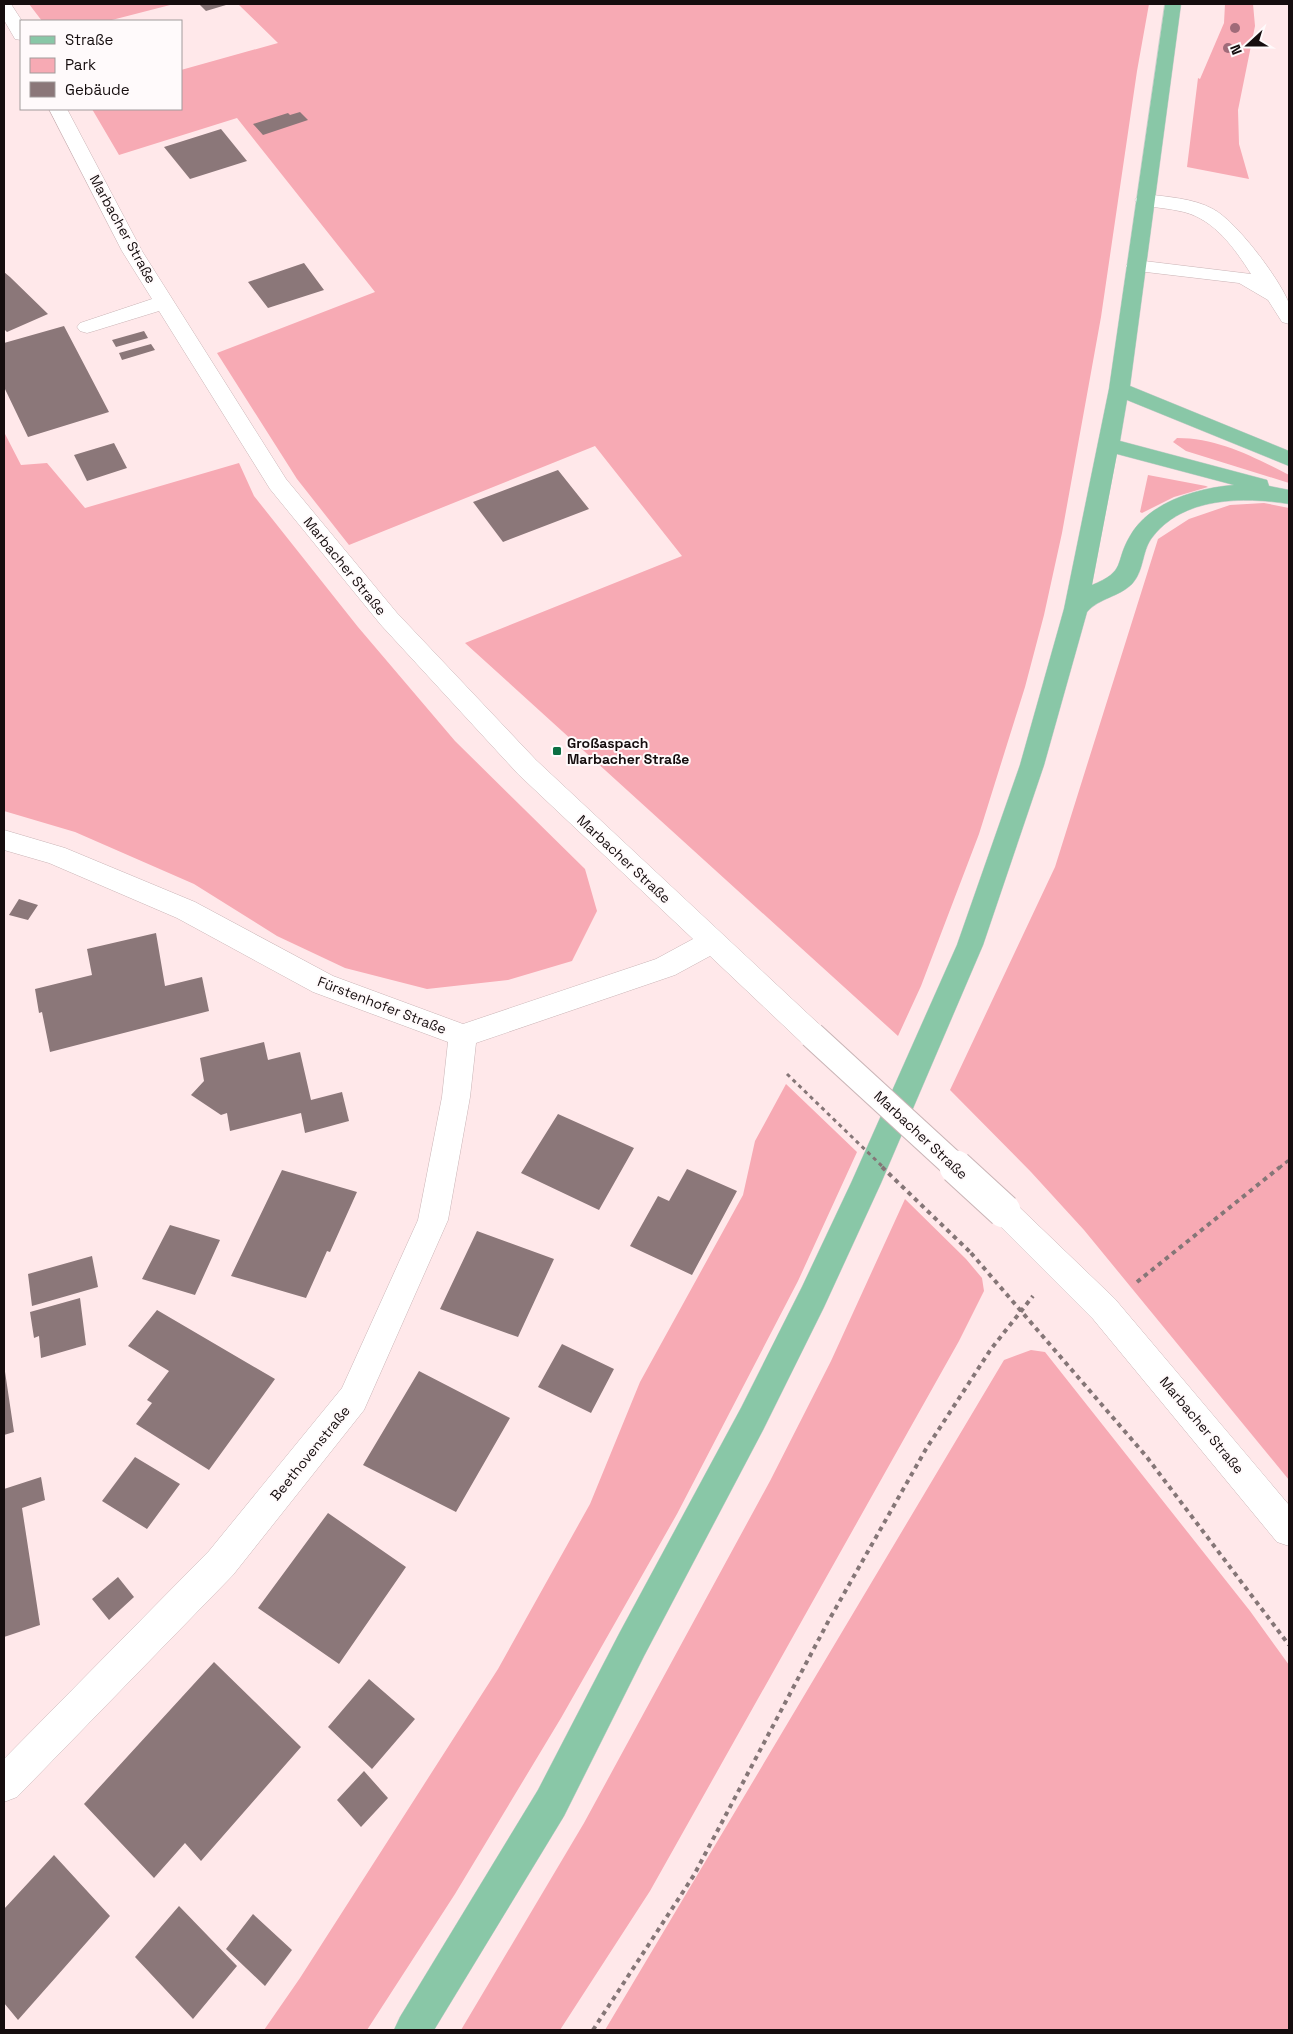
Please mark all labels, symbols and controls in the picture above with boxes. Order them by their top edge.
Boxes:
legend [20,20,182,110]
north arrow [1223,20,1273,70]
text: Straße [65,30,114,49]
text: N [1226,42,1246,57]
text: Park [65,55,96,74]
text: Gebäude [65,80,130,99]
street label: Marbacher Straße [86,171,160,287]
street label: Marbacher Straße [300,513,390,619]
place label: Großaspach Marbacher Straße [567,734,689,768]
marker: Großaspach Marbacher Straße [551,745,563,757]
street label: Marbacher Straße [573,811,675,907]
street label: Fürstenhofer Straße [315,972,449,1038]
street label: Marbacher Straße [870,1087,972,1183]
street label: Marbacher Straße [1156,1373,1248,1477]
street label: Beethovenstraße [266,1402,354,1504]

